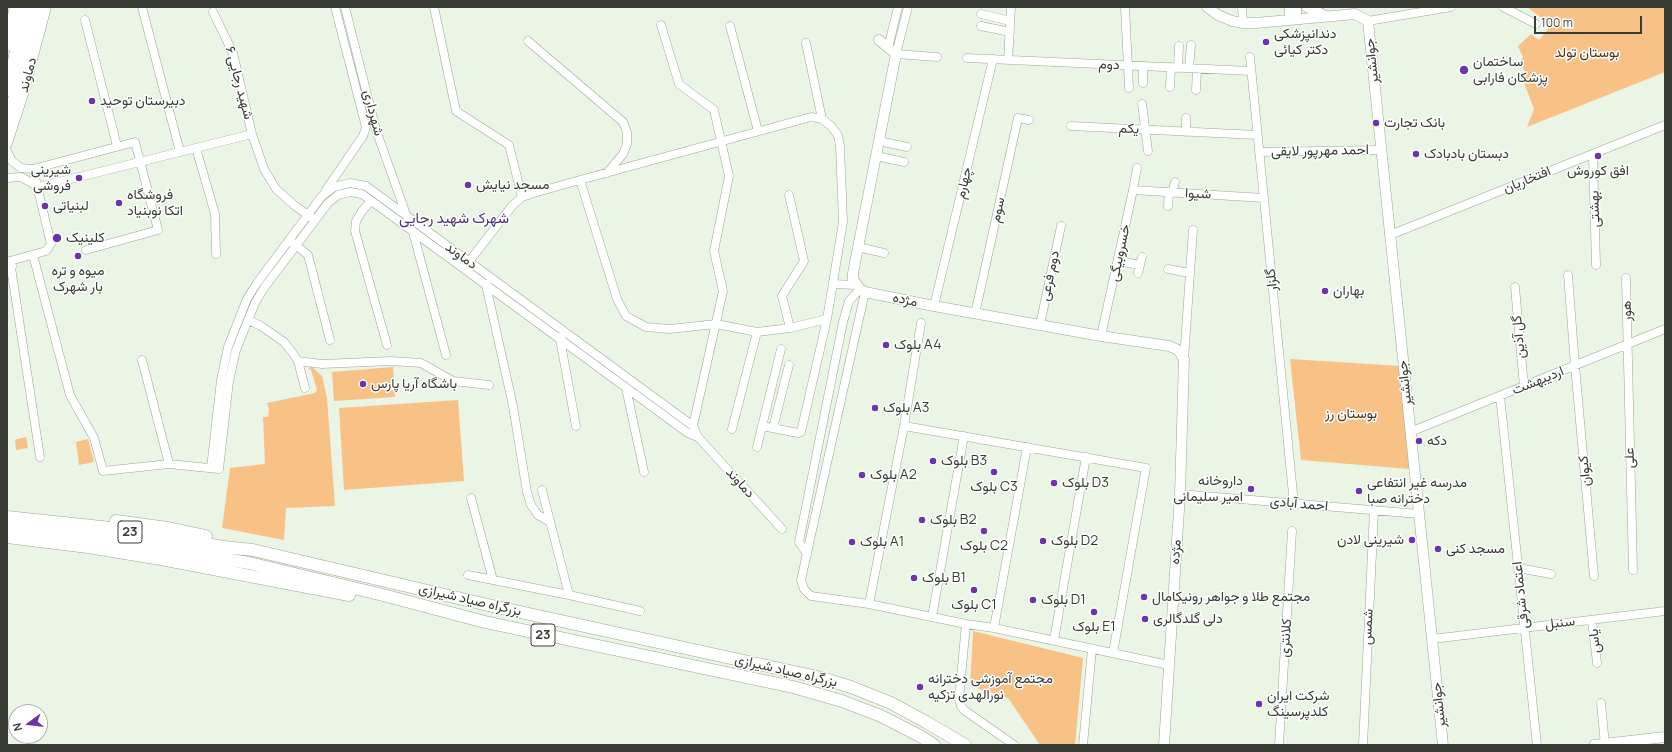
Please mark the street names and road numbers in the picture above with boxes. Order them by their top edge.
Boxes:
street label: جوانشیر [1361,37,1383,85]
street label: شهید رجایی ۶ [221,45,257,121]
street label: دماوند [15,56,41,94]
street label: دوم [1098,56,1120,74]
street label: شهرداری [359,88,387,138]
street label: یکم [1118,120,1140,138]
street label: احمد مهرپور لایقی [1271,142,1369,160]
street label: افتخاریان [1501,163,1553,197]
street label: چهارم [952,166,976,200]
street label: شیوا [1184,185,1212,203]
street label: بهشتی [1586,190,1604,228]
street label: سوم [987,196,1009,224]
street label: خسروبیگی [1106,223,1134,283]
street label: دماوند [442,239,480,273]
street label: دوم فرعی [1036,249,1064,303]
street label: گلزار [1262,268,1282,292]
street label: مژده [891,289,919,311]
street label: هور [1618,300,1636,322]
street label: گل آذین [1509,315,1529,359]
street label: جوانشیر [1394,359,1416,407]
street label: اردیبهشت [1510,363,1566,399]
street label: علی [1621,447,1639,469]
street label: کیوان [1575,455,1595,487]
street label: دماوند [722,464,758,502]
street label: احمد آبادی [1269,493,1329,515]
road number: 23 [118,521,142,543]
street label: مژده [1167,539,1185,565]
street label: اعتماد شرقی [1509,560,1533,630]
street label: بزرگراه صیاد شیرازی [417,580,523,620]
street label: شمس [1359,608,1377,646]
street label: سنبل [1544,613,1576,633]
street label: کلانتری [1276,618,1296,658]
road number: 23 [531,624,555,646]
street label: یاس [1585,628,1605,654]
street label: بزرگراه صیاد شیرازی [733,651,839,691]
street label: جوانشیر [1428,681,1450,729]

